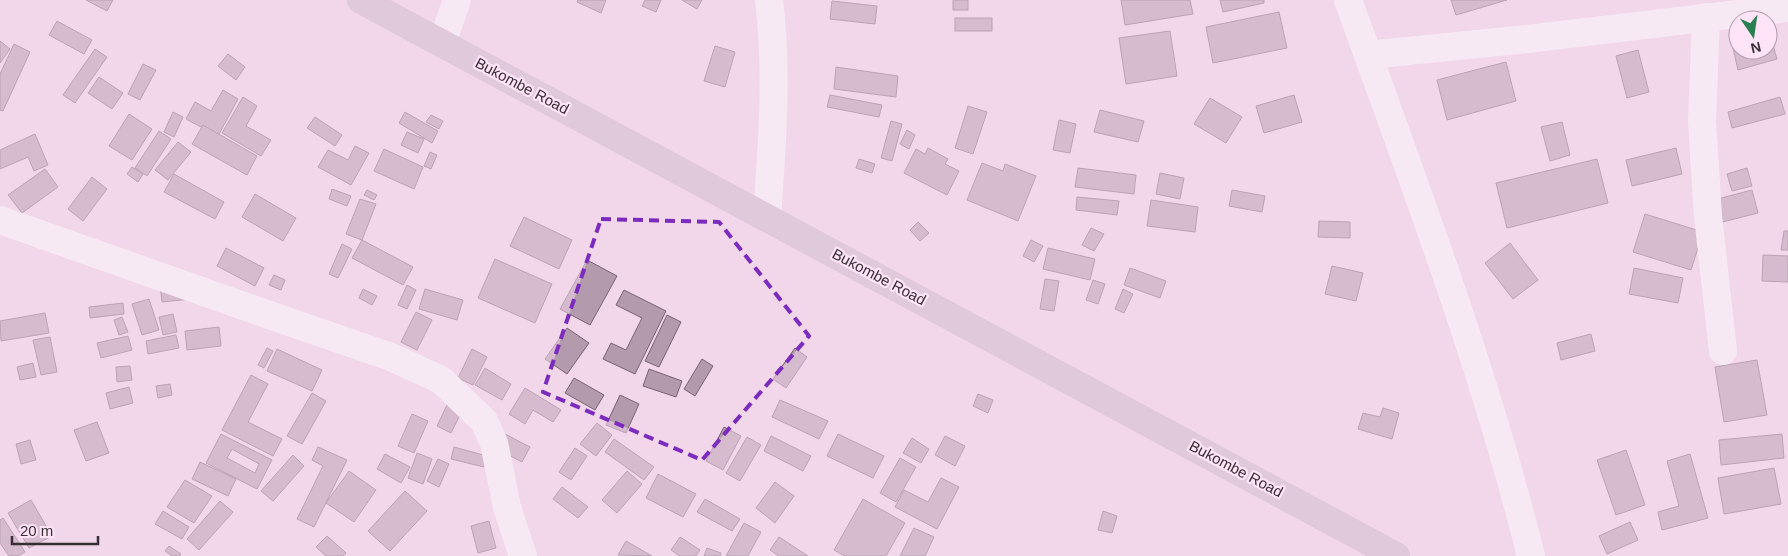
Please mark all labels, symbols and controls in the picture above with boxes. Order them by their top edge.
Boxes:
north arrow [1728,10,1778,60]
text: N [1749,39,1763,57]
street label: Bukombe Road [473,54,572,117]
street label: Bukombe Road [830,245,929,308]
street label: Bukombe Road [1187,437,1286,500]
scale bar [12,514,99,546]
text: 20 m [20,522,53,539]

